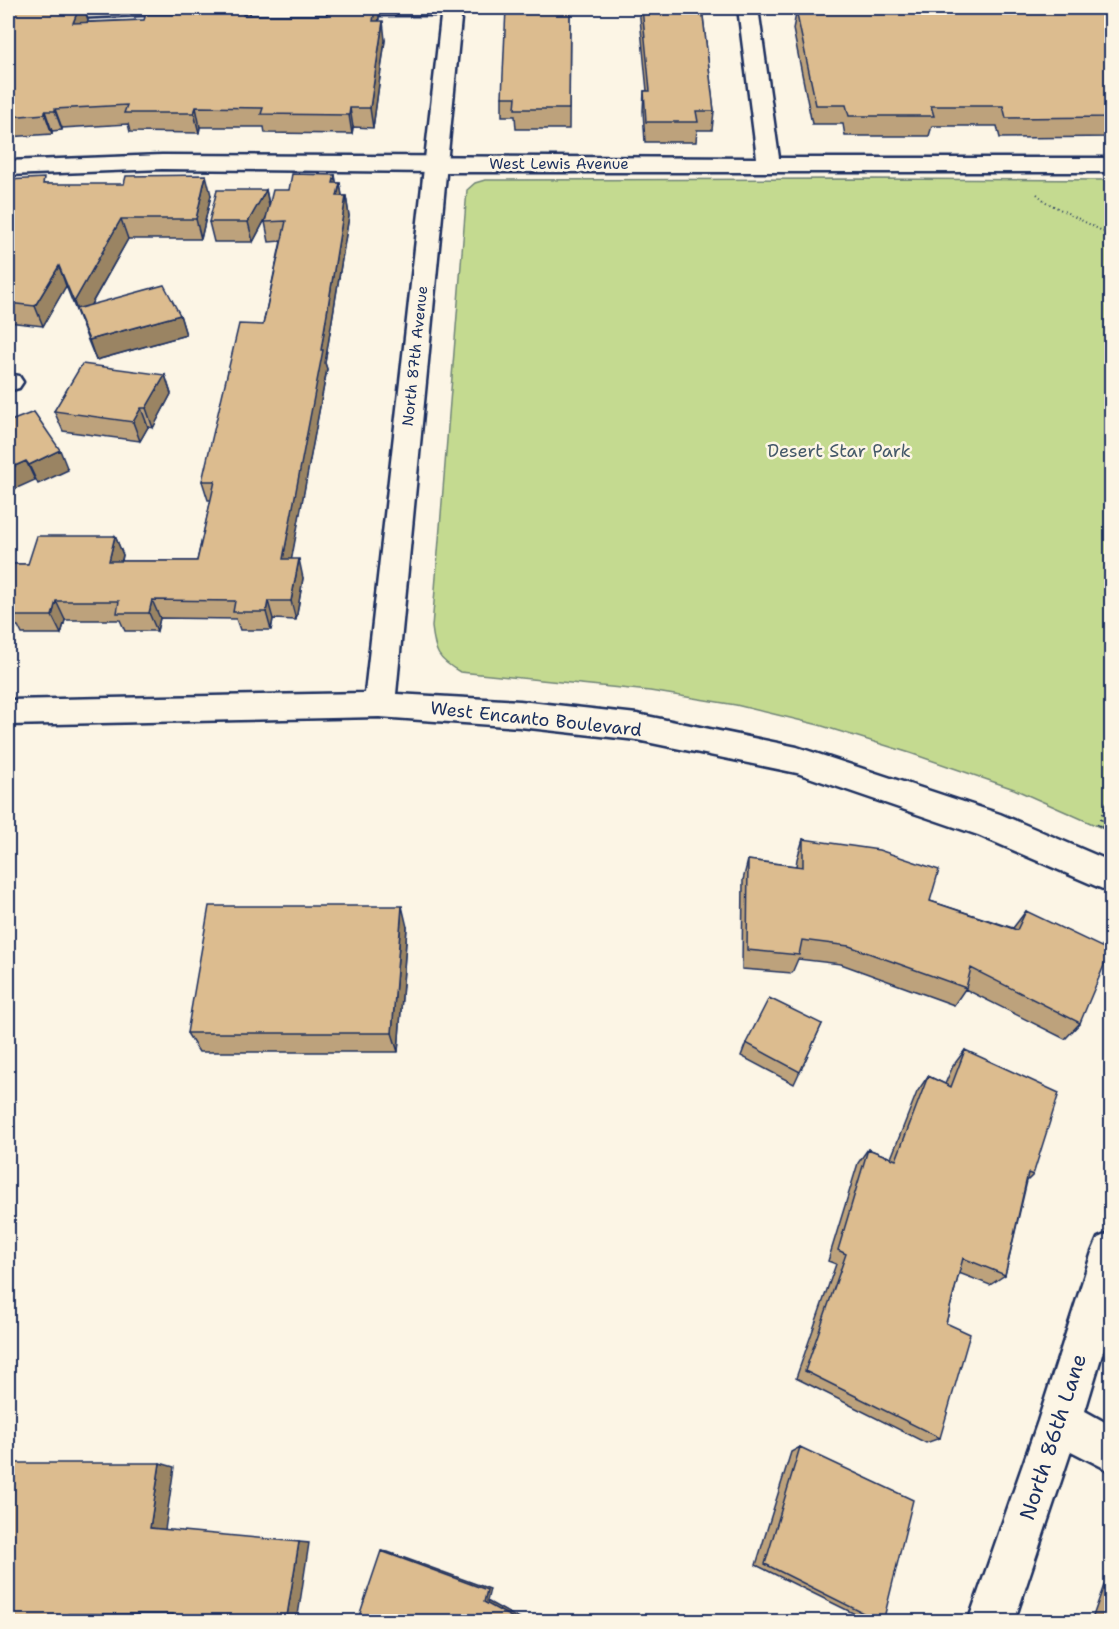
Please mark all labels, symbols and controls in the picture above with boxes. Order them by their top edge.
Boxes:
street label: West Lewis Avenue [489,154,629,174]
street label: North 87th Avenue [398,285,432,427]
park label: Desert Star Park [767,439,911,463]
street label: West Encanto Boulevard [429,696,643,742]
street label: North 86th Lane [1013,1350,1093,1524]

